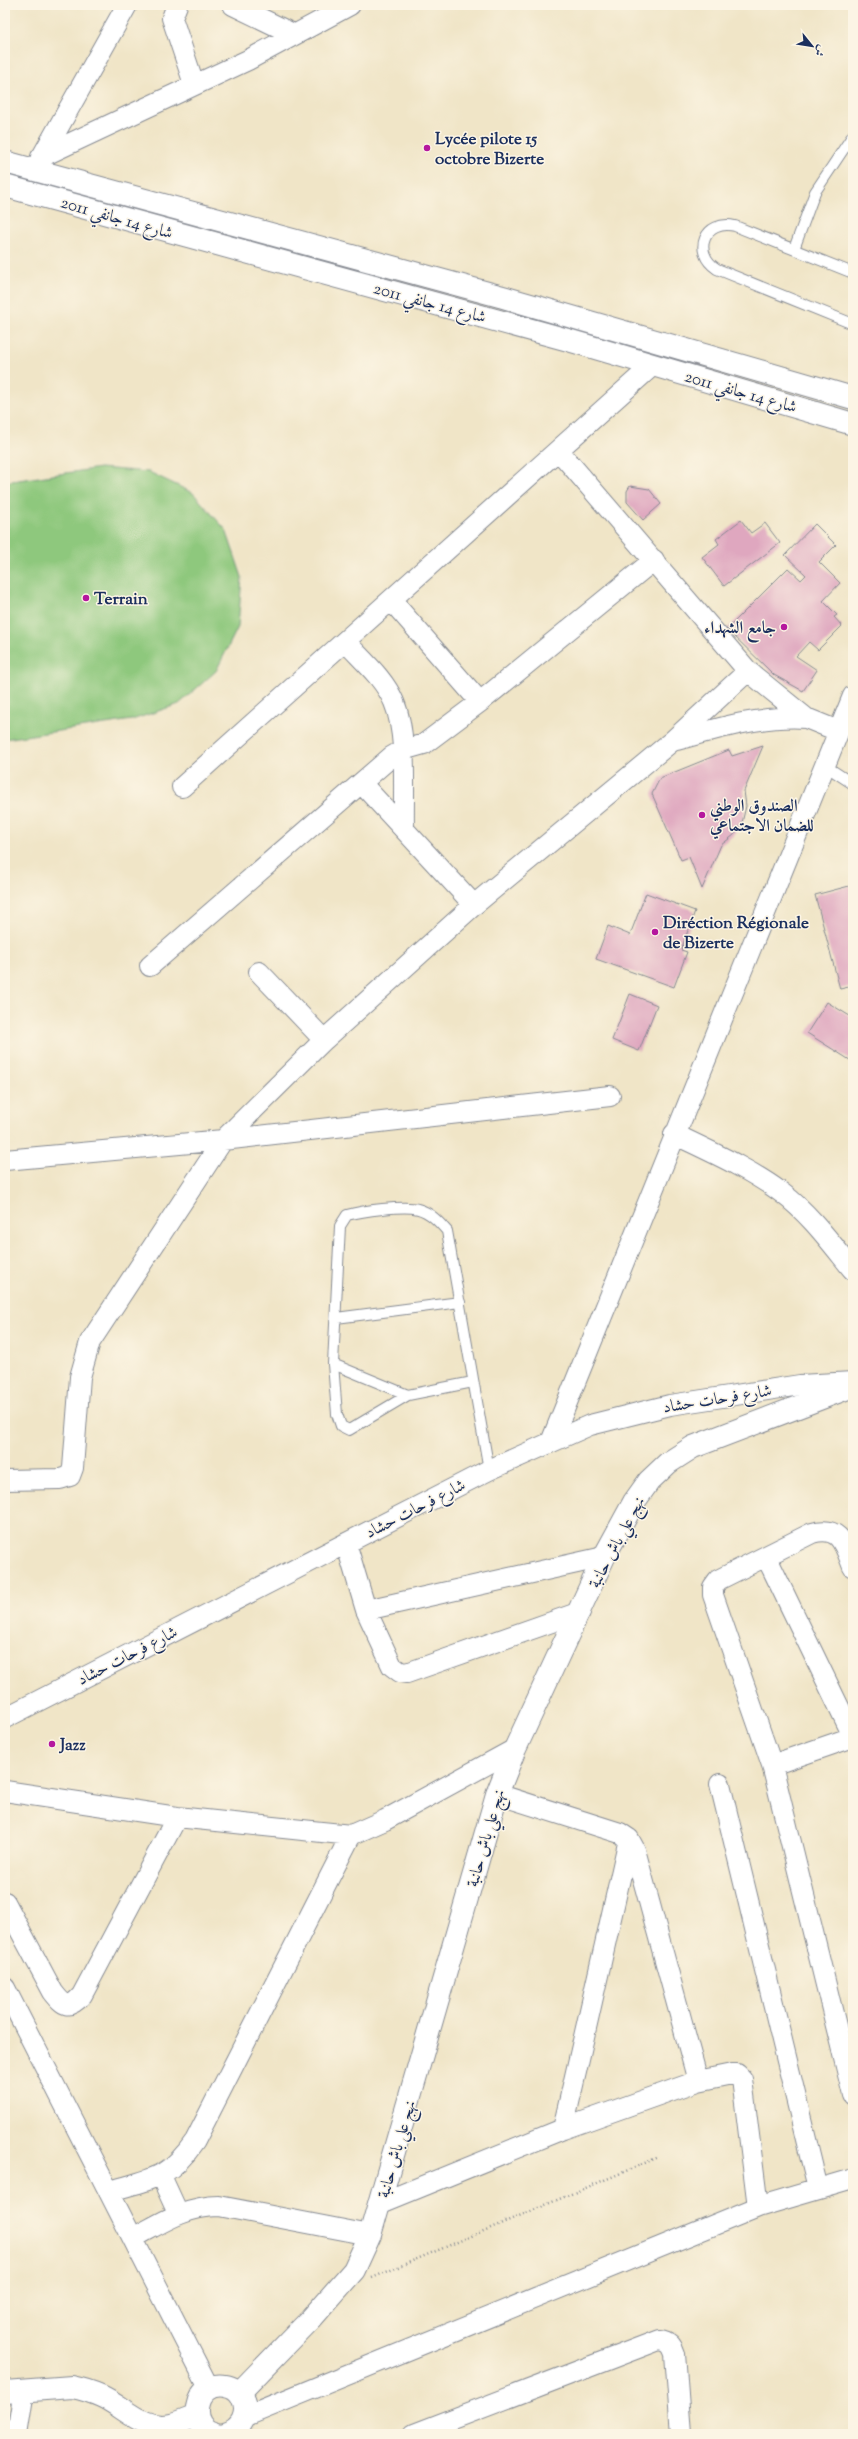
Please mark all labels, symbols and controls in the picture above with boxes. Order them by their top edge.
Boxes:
north arrow [792,26,832,66]
text: ش [810,42,829,59]
place label: Lycée pilote 15 octobre Bizerte [435,128,544,172]
marker: Lycée pilote 15 octobre Bizerte [422,143,432,153]
street label: شارع 14 جانفي 2011 [56,191,175,250]
street label: شارع 14 جانفي 2011 [369,277,489,334]
street label: شارع 14 جانفي 2011 [680,365,799,424]
place label: Terrain [94,588,149,612]
marker: Terrain [81,593,91,603]
place label: جامع الشهداء [704,617,776,643]
marker: جامع الشهداء [779,622,789,632]
place label: الصندوق الوطني للضمان الاجتماعي [709,795,814,840]
marker: الصندوق الوطني للضمان الاجتماعي [697,810,707,820]
place label: Diréction Régionale de Bizerte [663,912,809,956]
marker: Diréction Régionale de Bizerte [650,927,660,937]
street label: شارع فرحات حشاد [661,1380,773,1420]
street label: شارع فرحات حشاد [362,1474,470,1545]
street label: نهج علي باش حانبة [584,1493,655,1594]
street label: شارع فرحات حشاد [74,1621,182,1692]
place label: Jazz [58,1734,86,1758]
marker: Jazz [47,1739,57,1749]
street label: نهج علي باش حانبة [461,1787,515,1891]
street label: نهج علي باش حانبة [372,2098,426,2202]

